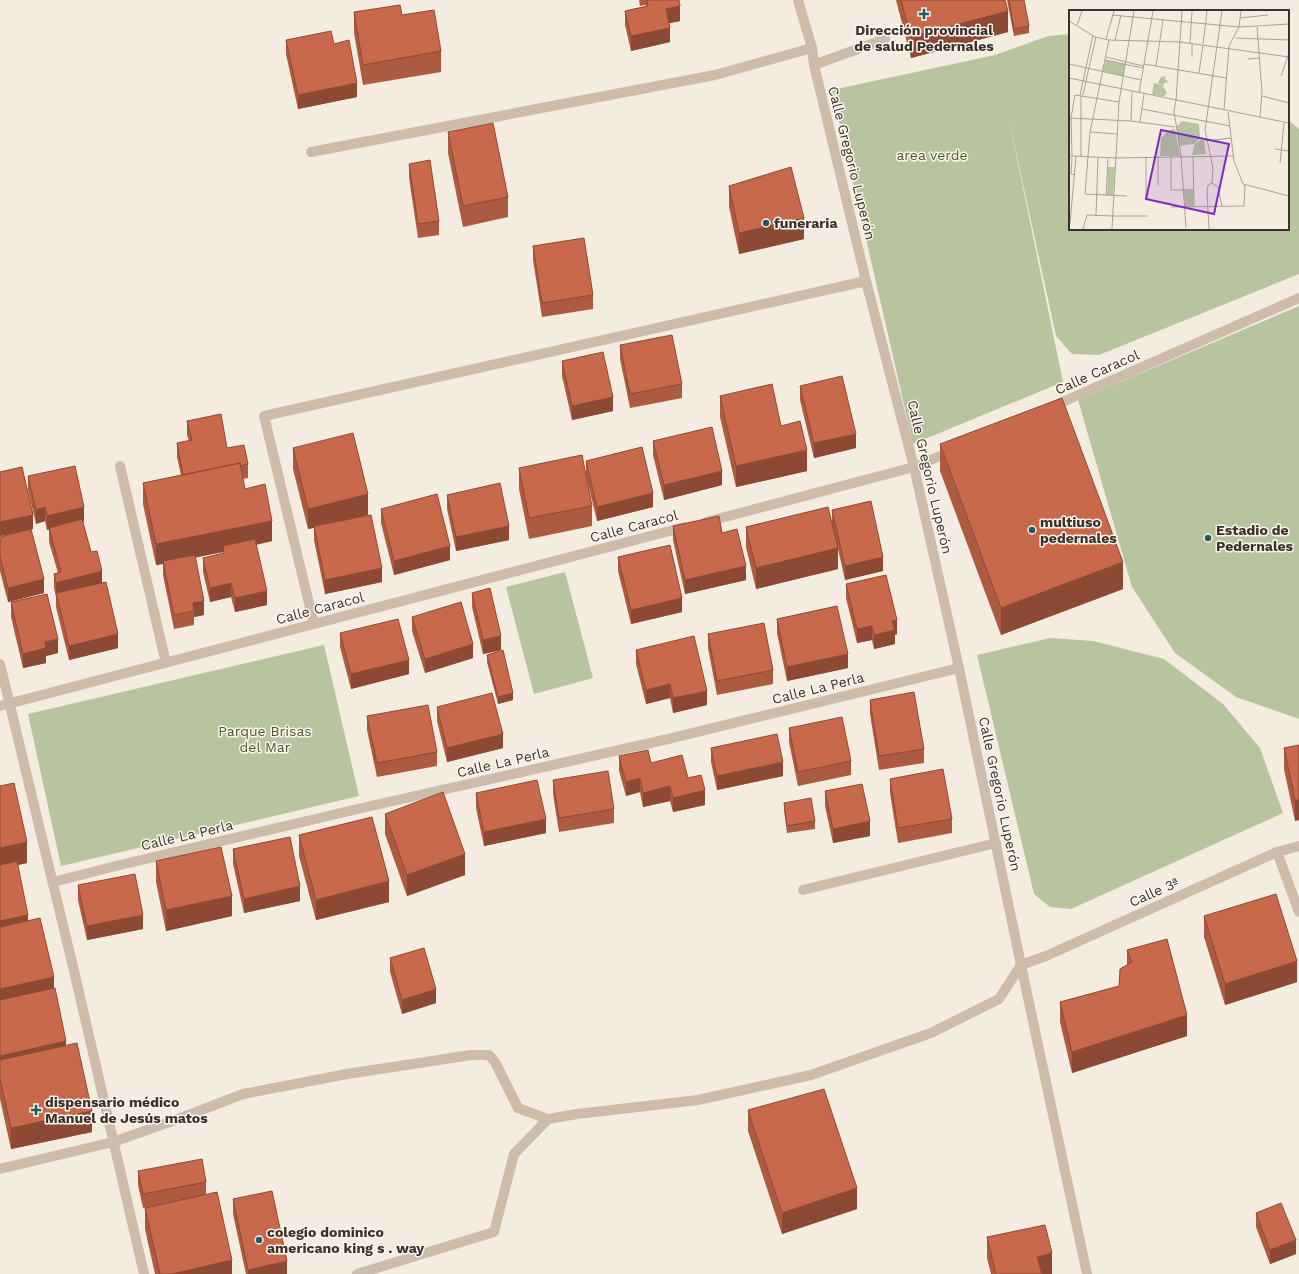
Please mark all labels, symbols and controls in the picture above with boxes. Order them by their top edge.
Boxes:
marker: Dirección provincial de salud Pedernales [918,8,930,20]
inset map [1069,10,1289,230]
place label: Dirección provincial de salud Pedernales [854,22,994,54]
street label: Calle Gregorio Luperón [825,85,879,241]
park label: area verde [896,147,968,163]
place label: funeraria [774,215,838,231]
marker: funeraria [761,218,771,228]
street label: Calle Caracol [1052,346,1142,398]
street label: Calle Gregorio Luperón [905,399,955,555]
street label: Calle Caracol [588,506,680,545]
place label: multiuso pedernales [1040,514,1117,546]
place label: Estadio de Pedernales [1216,522,1294,554]
marker: multiuso pedernales [1027,525,1037,535]
marker: Estadio de Pedernales [1203,533,1213,543]
street label: Calle Caracol [274,588,366,627]
street label: Calle La Perla [770,669,866,707]
street label: Calle Gregorio Luperón [976,715,1024,873]
park label: Parque Brisas del Mar [218,723,312,755]
street label: Calle La Perla [455,744,551,780]
street label: Calle La Perla [139,817,235,853]
street label: Calle 3ª [1127,874,1182,910]
place label: dispensario médico Manuel de Jesús matos [45,1094,208,1126]
marker: dispensario médico Manuel de Jesús matos [30,1104,42,1116]
place label: colegio dominico americano king s . way [267,1224,424,1256]
marker: colegio dominico americano king s . way [254,1235,264,1245]

